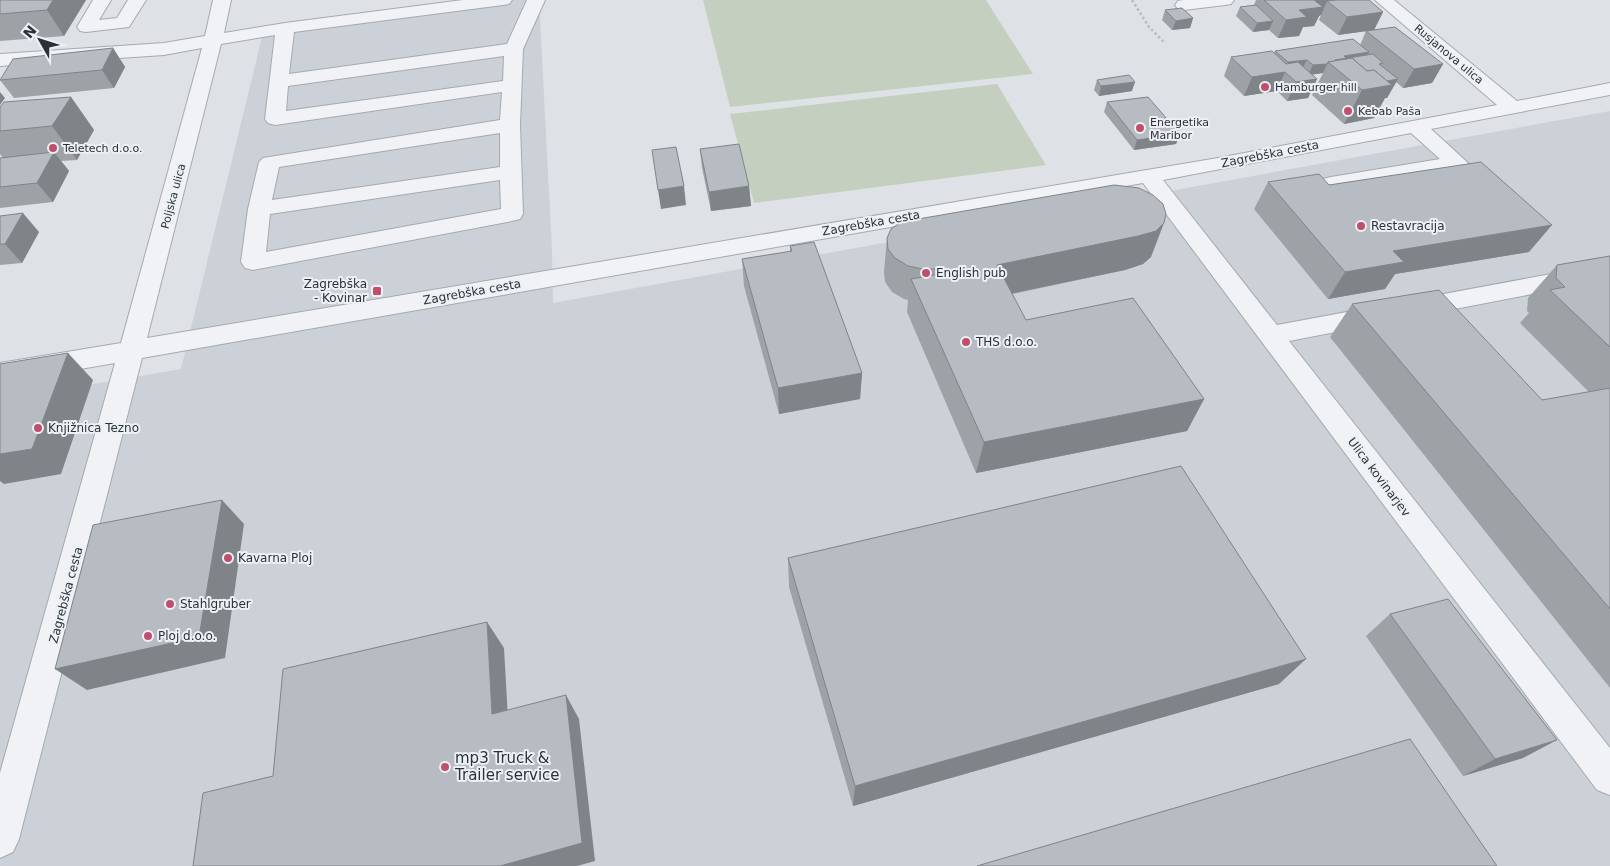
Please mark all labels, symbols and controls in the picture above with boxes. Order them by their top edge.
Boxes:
north arrow [15,15,65,65]
text: N [20,22,40,41]
street label: Rusjanova ulica [1412,22,1486,87]
marker: Hamburger hill [1259,81,1271,93]
place label: Hamburger hill [1275,81,1357,94]
marker: Kebab Paša [1342,105,1354,117]
place label: Kebab Paša [1358,105,1421,118]
place label: Energetika Maribor [1150,116,1209,142]
marker: Energetika Maribor [1134,122,1146,134]
street label: Zagrebška cesta [1220,138,1320,170]
marker: Teletech d.o.o. [47,142,59,154]
place label: Teletech d.o.o. [62,142,143,155]
street label: Poljska ulica [159,162,188,230]
street label: Zagrebška cesta [821,207,921,239]
place label: Restavracija [1371,219,1445,233]
marker: Restavracija [1355,220,1367,232]
place label: English pub [936,266,1006,280]
marker: English pub [920,267,932,279]
street label: Zagrebška cesta [422,276,522,308]
place label: Zagrebška - Kovinar [304,277,367,305]
marker: Zagrebška - Kovinar [371,285,383,297]
place label: THS d.o.o. [975,335,1037,349]
marker: THS d.o.o. [960,336,972,348]
place label: Knjižnica Tezno [48,421,139,435]
marker: Knjižnica Tezno [32,422,44,434]
street label: Ulica kovinarjev [1345,435,1413,519]
street label: Zagrebška cesta [46,545,86,645]
place label: Kavarna Ploj [238,551,312,565]
marker: Kavarna Ploj [222,552,234,564]
place label: Stahlgruber [180,597,251,611]
marker: Stahlgruber [164,598,176,610]
place label: Ploj d.o.o. [158,629,216,643]
marker: Ploj d.o.o. [142,630,154,642]
place label: mp3 Truck & Trailer service [454,749,560,784]
marker: mp3 Truck & Trailer service [439,761,451,773]

